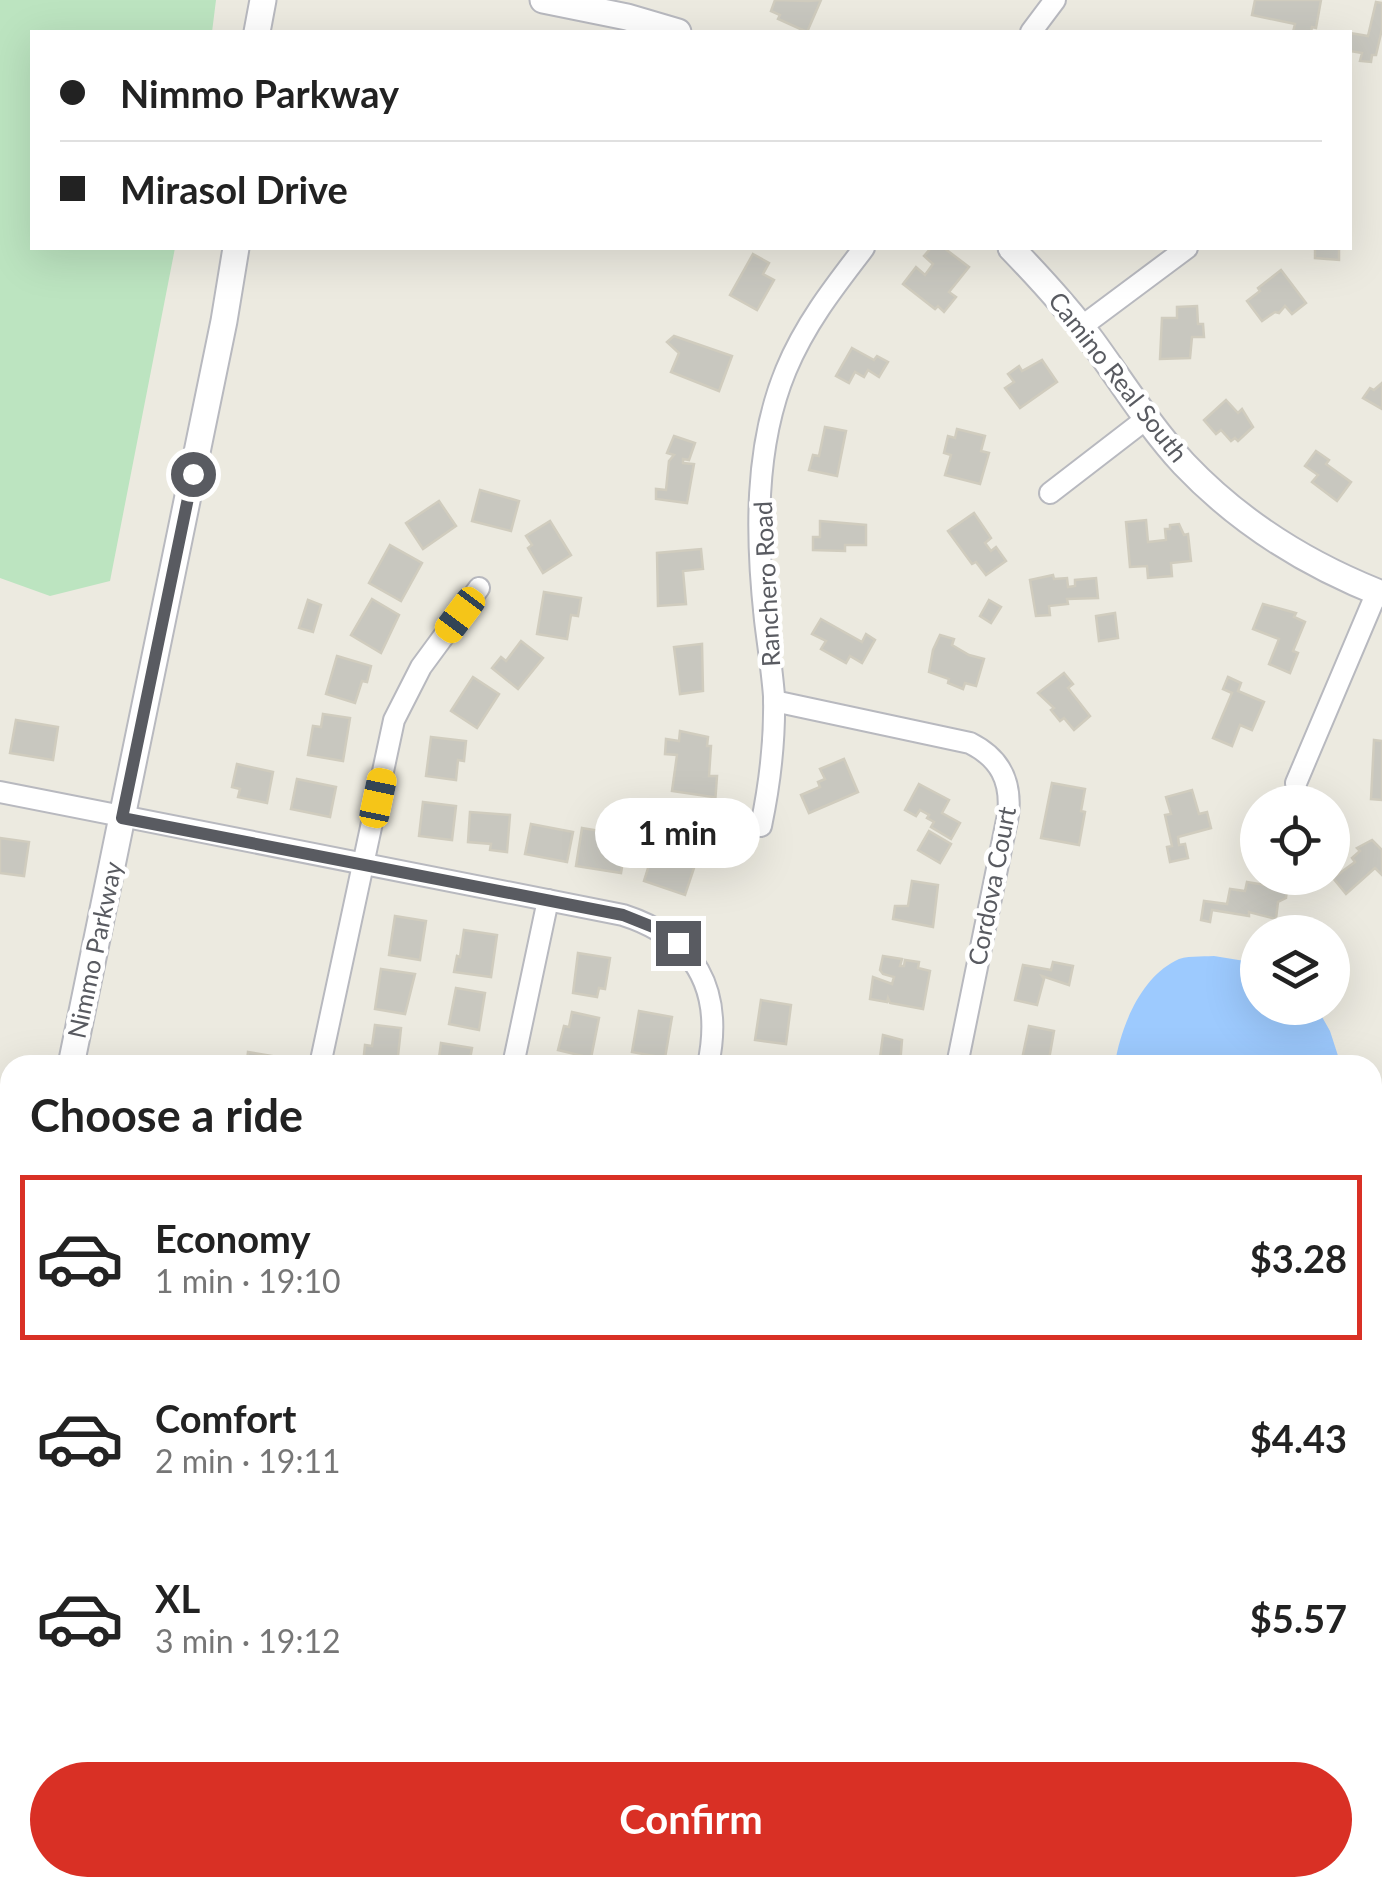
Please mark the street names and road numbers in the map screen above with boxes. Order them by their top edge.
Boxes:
street label: Camino Real South [1043,285,1194,467]
street label: Ranchero Road [747,501,785,668]
street label: Cordova Court [961,804,1021,968]
street label: Nimmo Parkway [61,859,127,1041]

